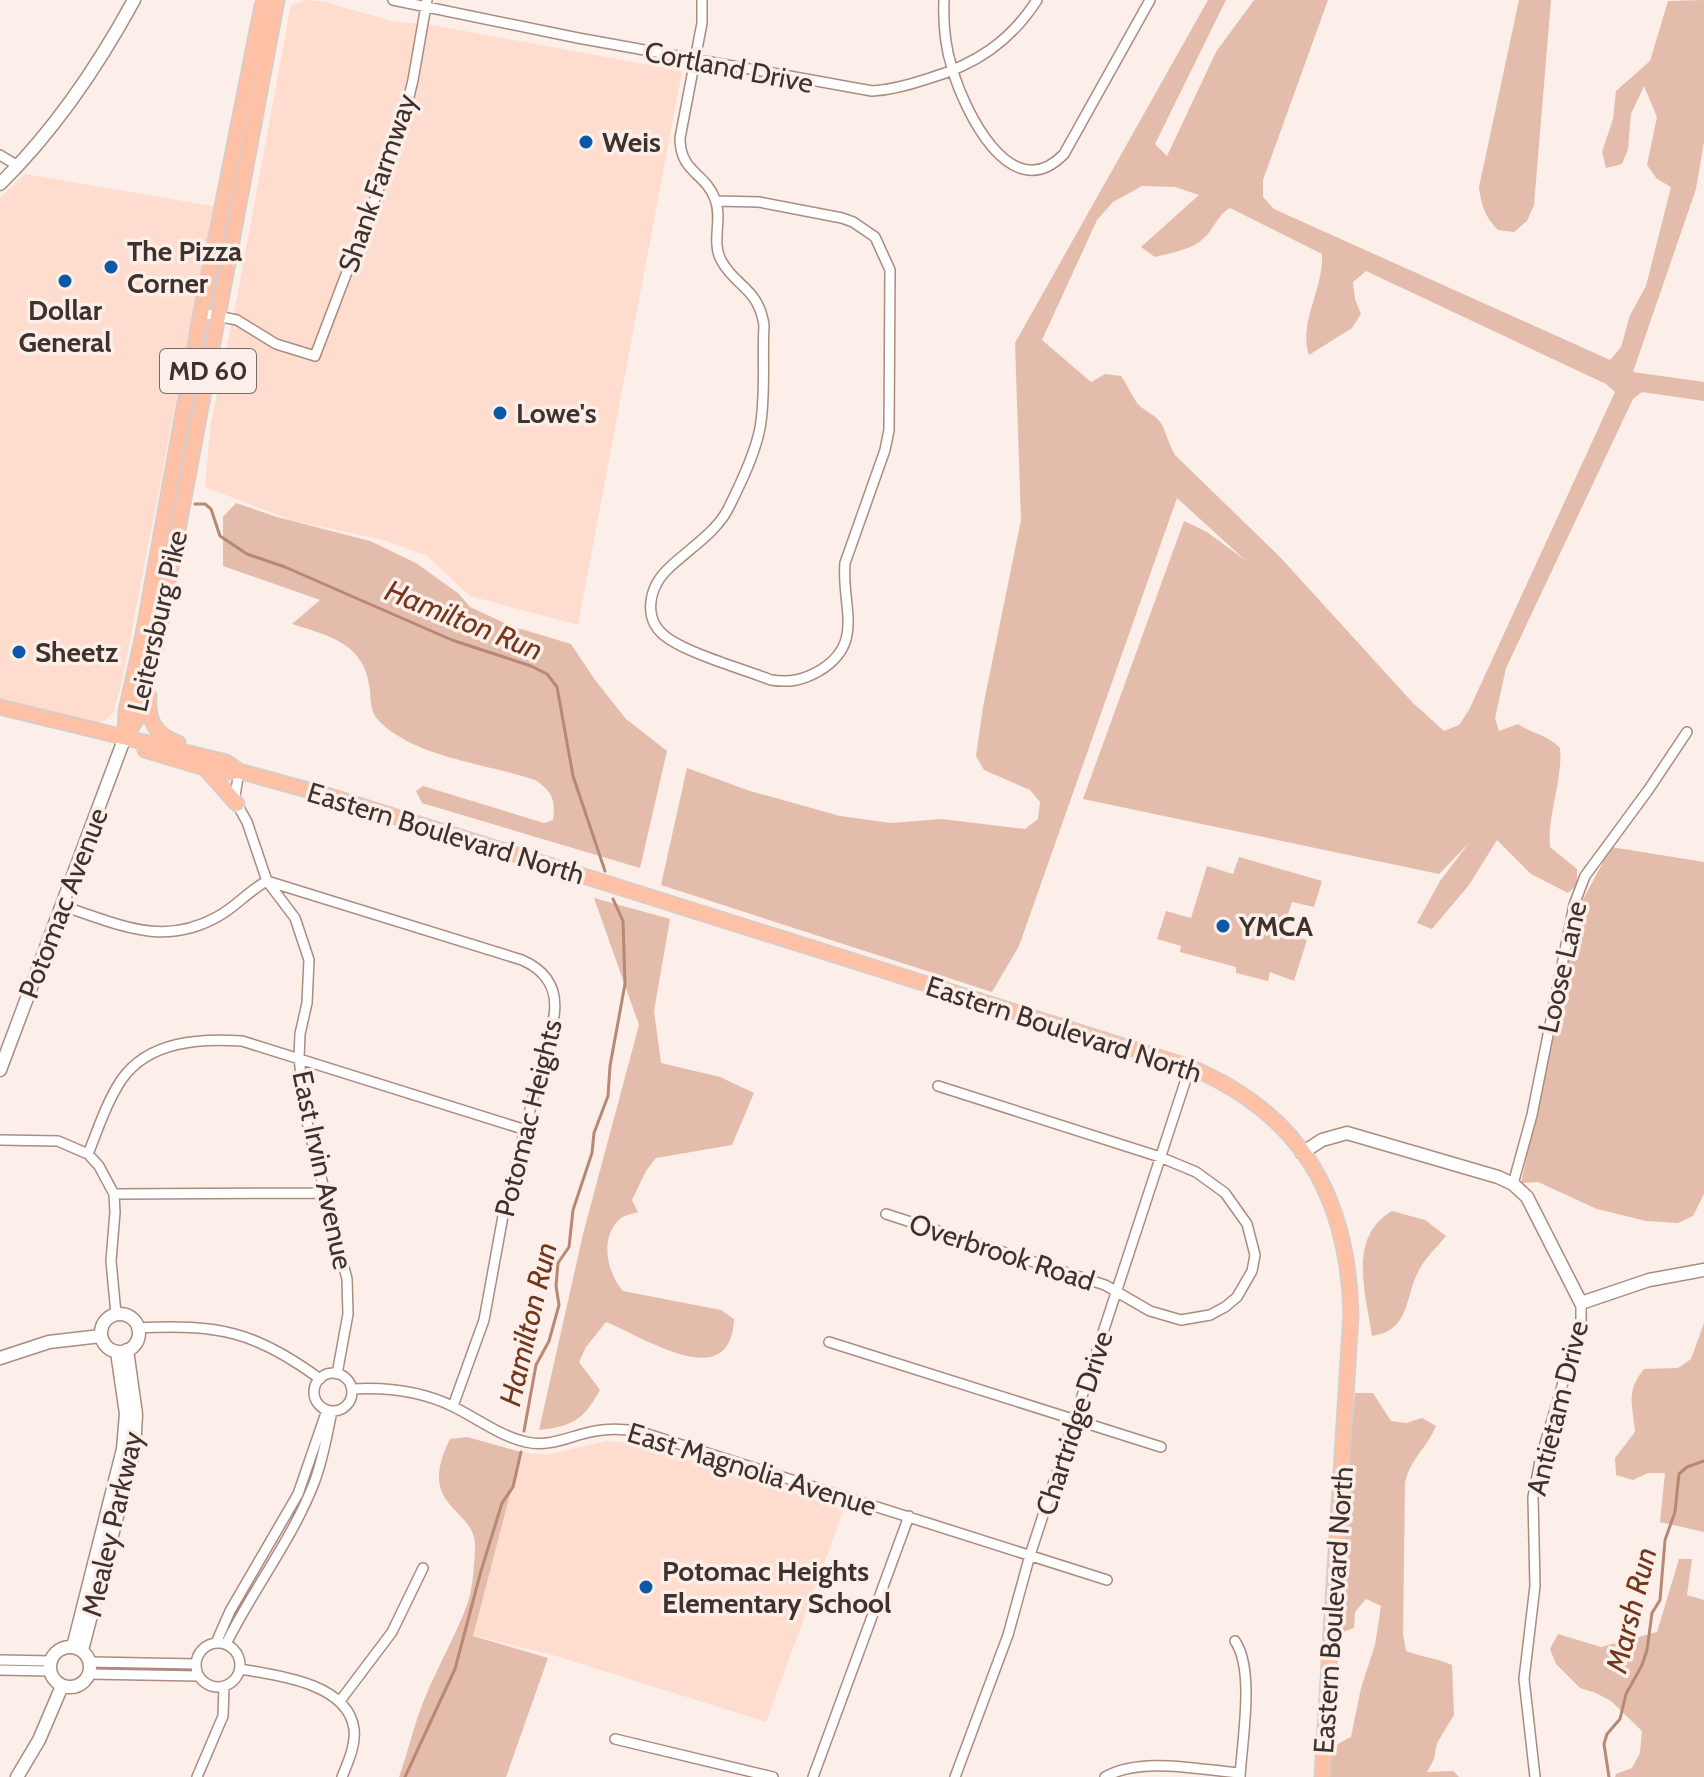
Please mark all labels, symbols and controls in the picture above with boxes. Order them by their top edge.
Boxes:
street label: Cortland Drive [642,34,816,100]
street label: Shank Farmway [331,89,423,277]
place label: Weis [602,125,661,159]
marker: Weis [577,133,595,151]
place label: The Pizza Corner [127,234,242,300]
marker: The Pizza Corner [102,258,120,276]
marker: Dollar General [56,272,74,290]
place label: Dollar General [18,293,112,359]
road number: MD 60 [160,349,256,393]
place label: Lowe's [516,396,597,430]
marker: Lowe's [491,404,509,422]
street label: Leitersburg Pike [120,527,194,715]
water label: Hamilton Run [380,572,548,668]
place label: Sheetz [35,635,118,669]
marker: Sheetz [10,643,28,661]
street label: Eastern Boulevard North [303,775,589,891]
street label: Potomac Avenue [11,803,115,1003]
street label: Loose Lane [1530,898,1594,1036]
place label: YMCA [1238,909,1313,943]
marker: YMCA [1214,917,1232,935]
street label: Eastern Boulevard North [922,968,1206,1090]
street label: Potomac Heights [487,1016,569,1220]
street label: East Irvin Avenue [285,1067,361,1273]
street label: Overbrook Road [905,1206,1099,1298]
water label: Hamilton Run [491,1239,565,1409]
street label: Antietam Drive [1519,1317,1595,1499]
street label: Chartridge Drive [1028,1327,1120,1519]
street label: East Magnolia Avenue [623,1415,881,1523]
street label: Mealey Parkway [74,1428,150,1620]
street label: Eastern Boulevard North [1306,1465,1360,1755]
water label: Marsh Run [1597,1544,1664,1677]
place label: Potomac Heights Elementary School [662,1554,891,1620]
marker: Potomac Heights Elementary School [637,1578,655,1596]

